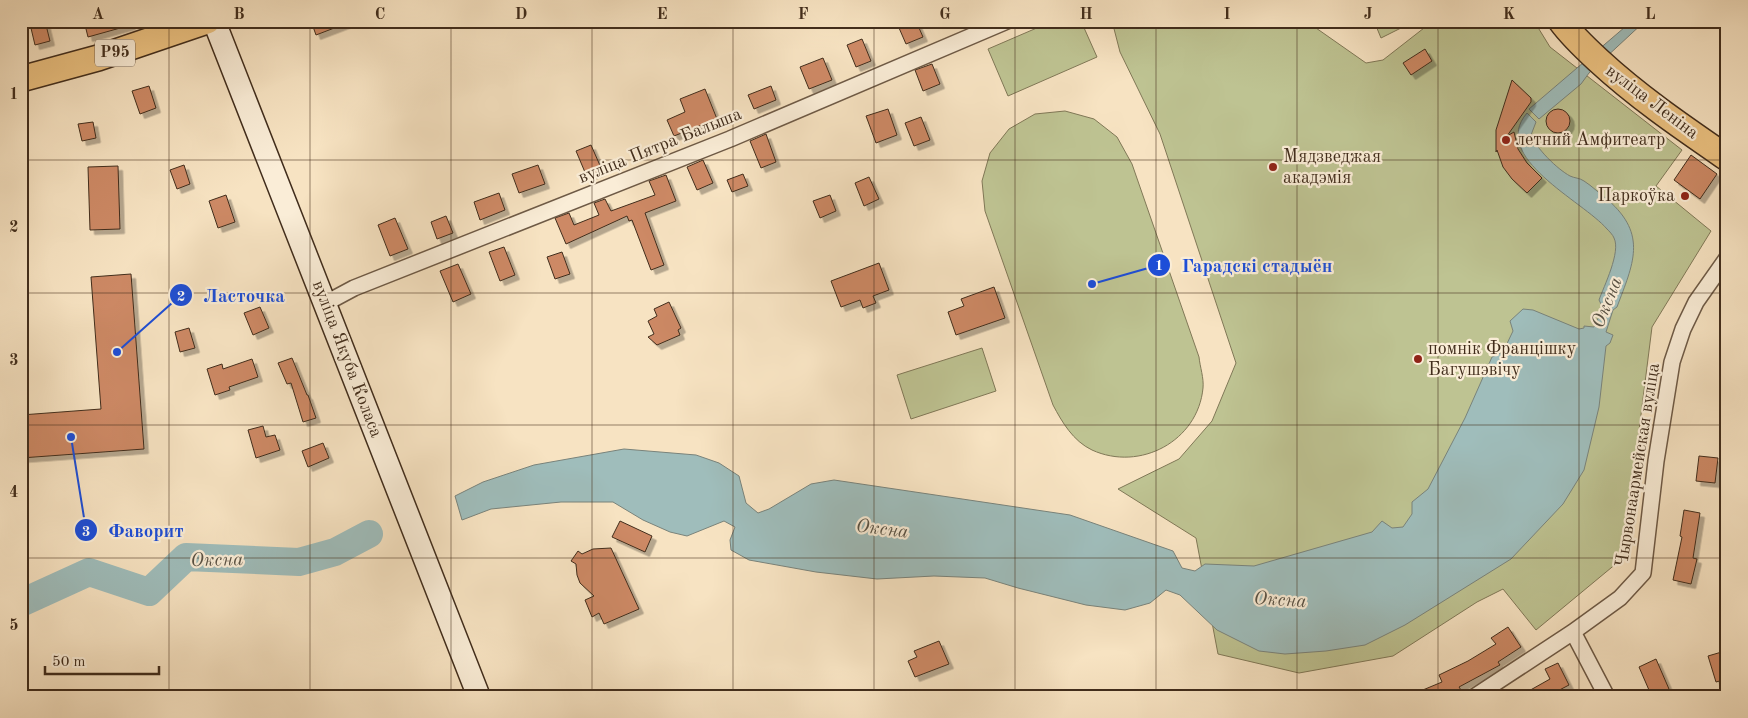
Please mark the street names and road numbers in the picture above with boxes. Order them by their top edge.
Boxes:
road number: Р95 [95,40,135,66]
street label: вуліца Леніна [1602,62,1702,143]
street label: вуліца Пятра Балыша [576,105,744,187]
street label: вуліца Якуба Коласа [309,278,385,440]
street label: Чырвонаармейская вуліца [1613,362,1663,568]

